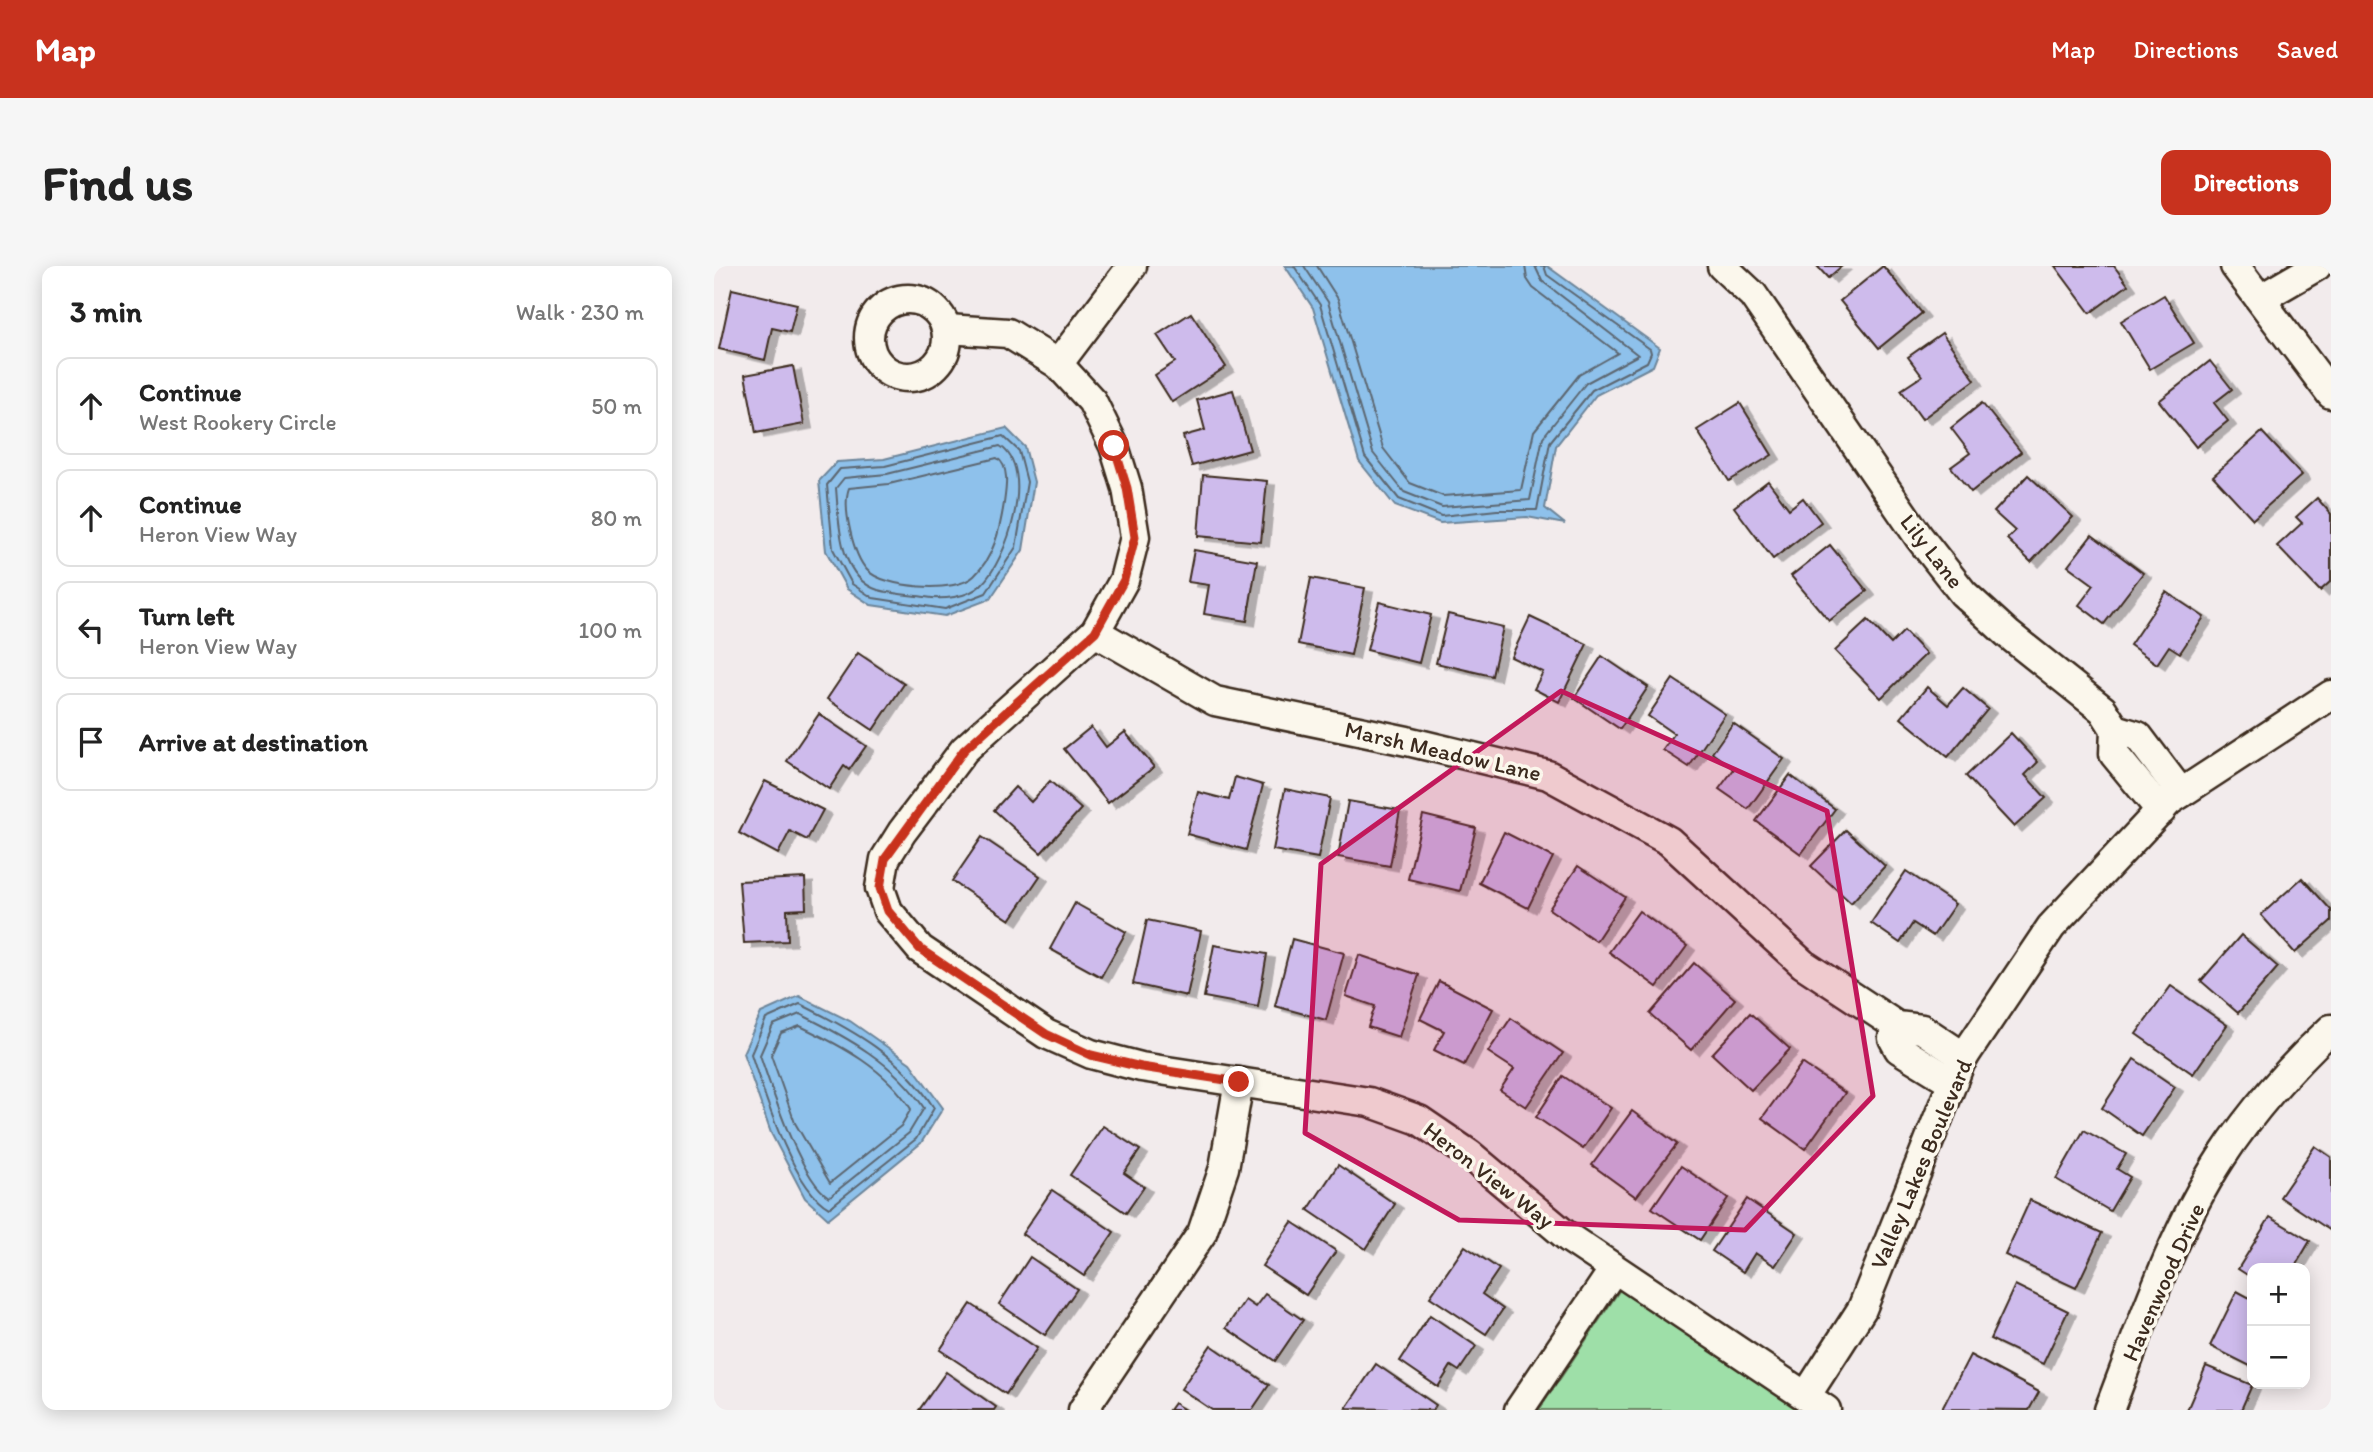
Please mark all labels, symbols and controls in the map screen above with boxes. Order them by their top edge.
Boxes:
text: Map [35,30,96,69]
text: Map [2051,35,2095,64]
text: Directions [2133,35,2239,64]
text: Saved [2277,35,2338,64]
button: Directions [2161,150,2331,215]
text: Find us [42,153,193,212]
text: 3 min [70,293,142,330]
text: Walk · 230 m [516,298,644,326]
text: Continue [139,376,242,408]
icon: ahead [72,387,110,425]
text: 50 m [591,392,642,420]
text: West Rookery Circle [139,408,337,436]
route start [1098,430,1129,461]
text: Continue [139,488,242,520]
icon: ahead [72,499,110,537]
text: 80 m [591,504,642,532]
street label: Lily Lane [1894,508,1970,594]
text: Heron View Way [139,520,297,548]
text: Turn left [139,600,235,632]
icon: left [72,611,110,649]
text: 100 m [578,616,642,644]
text: Heron View Way [139,632,297,660]
street label: Marsh Meadow Lane [1342,715,1544,787]
icon: arrive [72,723,110,761]
text: Arrive at destination [139,726,368,758]
street label: Valley Lakes Boulevard [1864,1054,1978,1273]
route end [1223,1066,1254,1097]
street label: Heron View Way [1418,1115,1560,1235]
street label: Havenwood Drive [2116,1199,2210,1365]
map controls [2247,1263,2310,1389]
button: + [2247,1263,2310,1326]
button: − [2247,1326,2310,1389]

